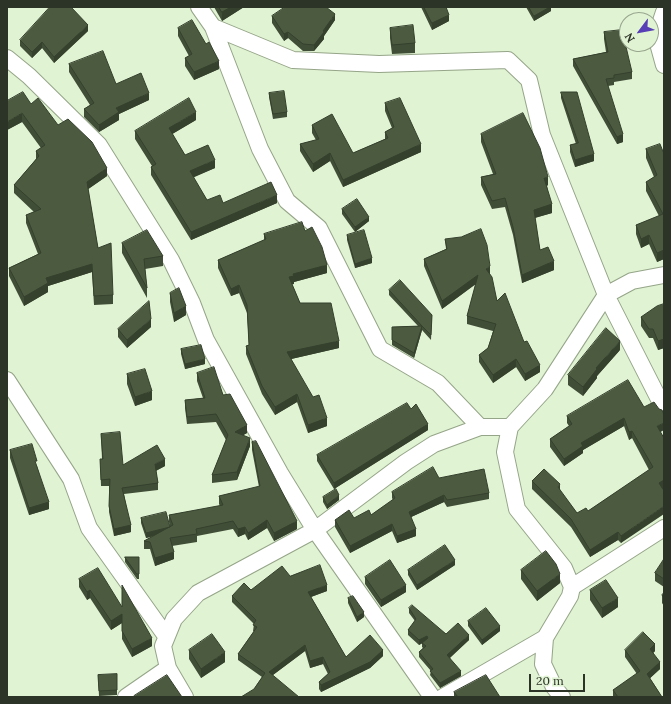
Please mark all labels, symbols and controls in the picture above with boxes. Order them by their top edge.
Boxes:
north arrow [619,12,659,52]
text: N [621,31,638,45]
scale bar [531,666,587,692]
text: 20 m [536,673,564,688]

